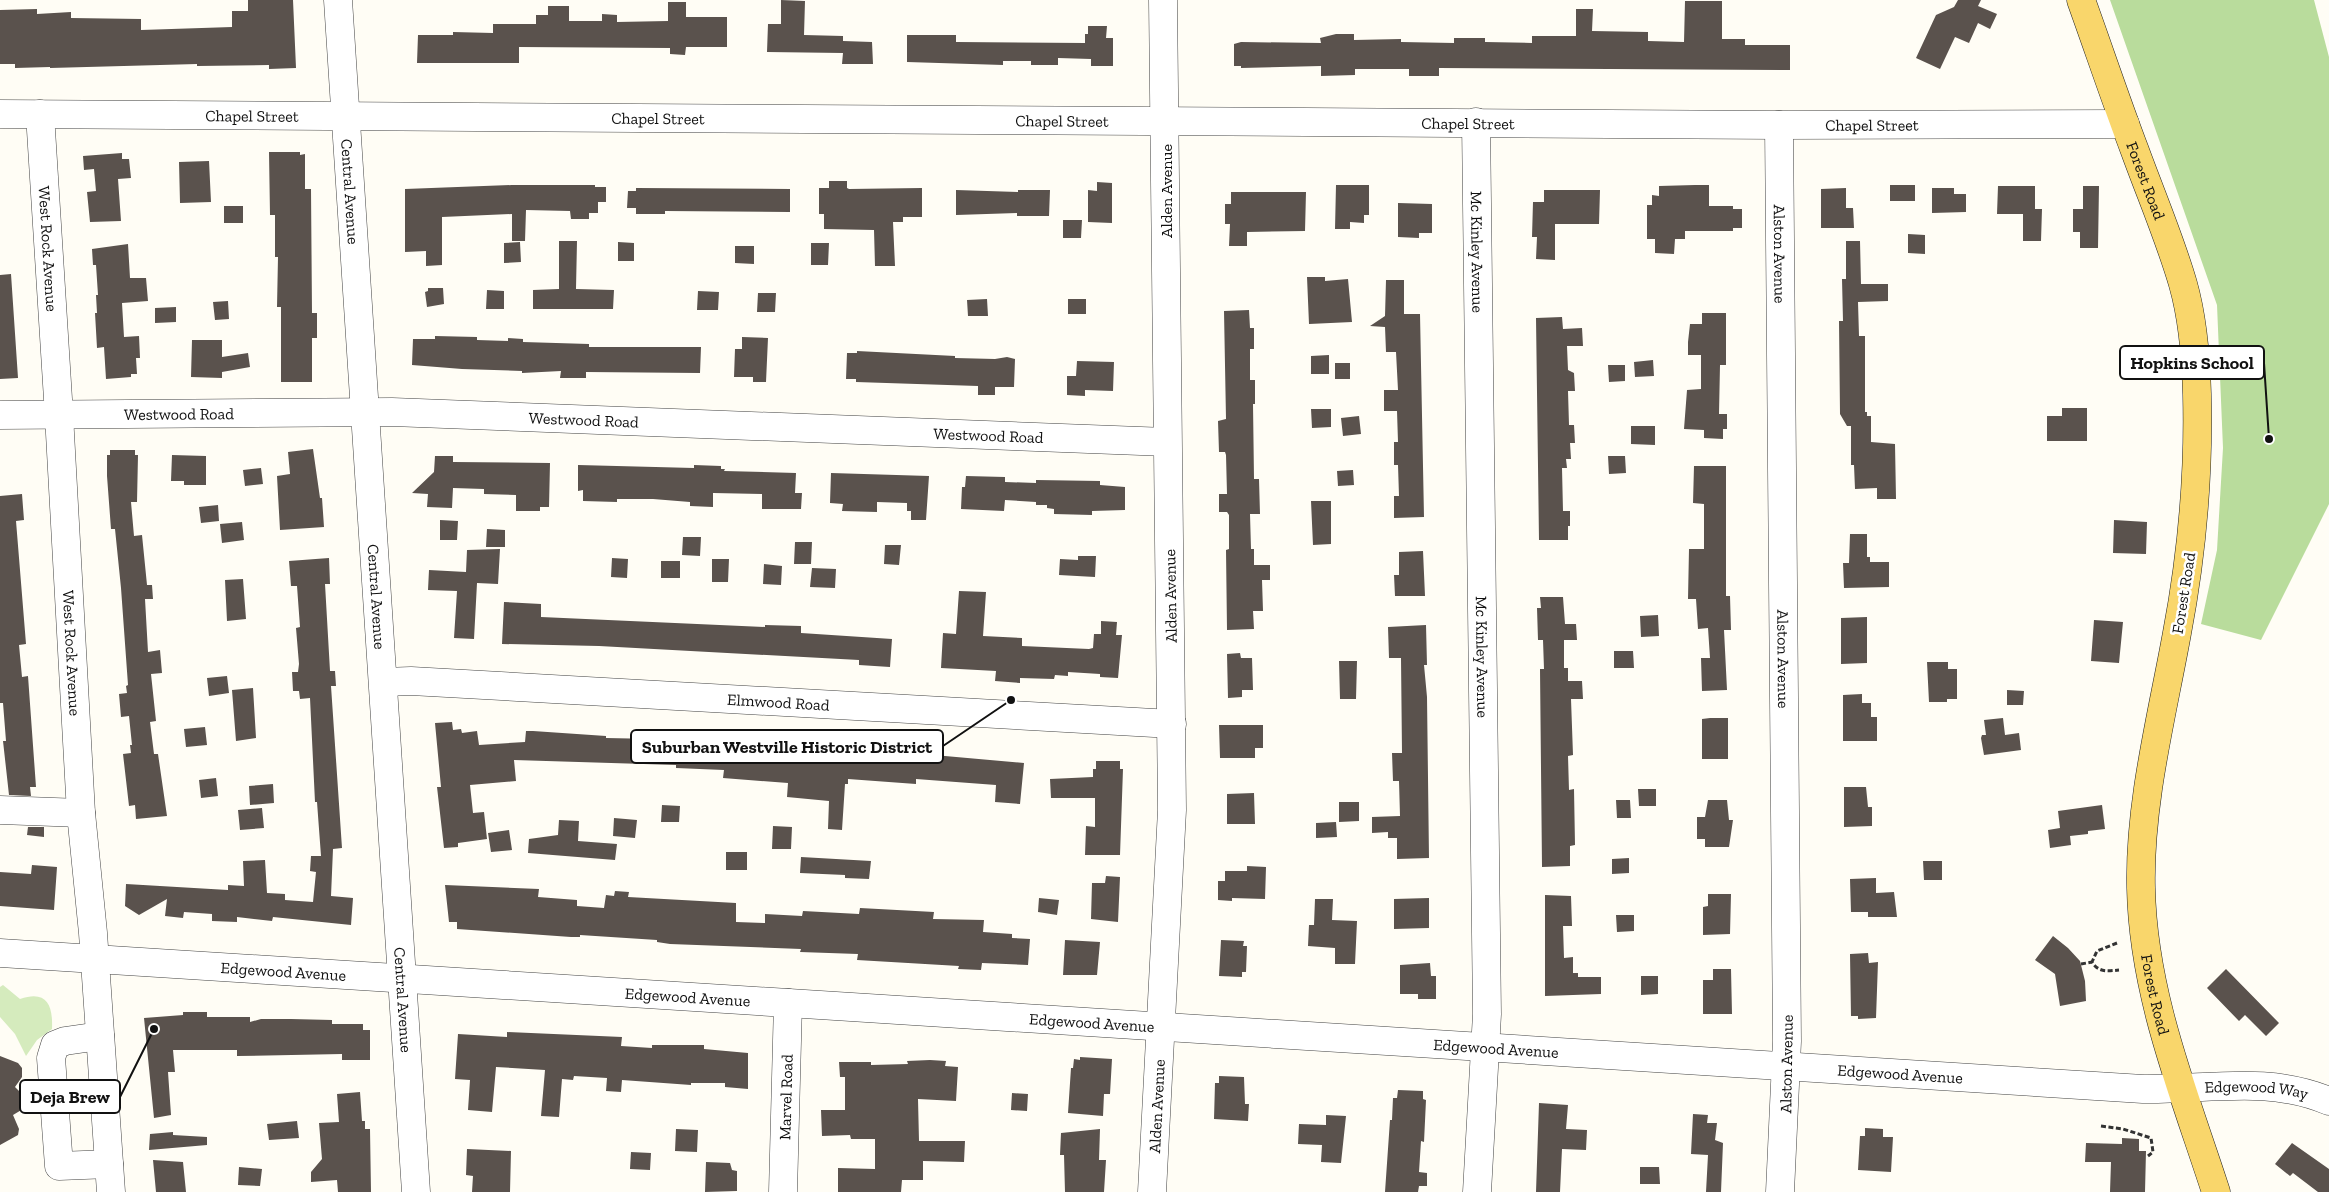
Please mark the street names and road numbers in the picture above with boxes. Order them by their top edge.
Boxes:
street label: Chapel Street [205,106,299,126]
street label: Chapel Street [611,109,705,128]
street label: Chapel Street [1015,111,1109,131]
street label: Chapel Street [1421,114,1515,133]
street label: Chapel Street [1825,116,1919,135]
street label: Central Avenue [337,138,363,245]
street label: Forest Road [2122,139,2169,223]
street label: Alden Avenue [1157,144,1176,238]
street label: West Rock Avenue [35,185,61,312]
street label: Mc Kinley Avenue [1467,191,1487,313]
street label: Alston Avenue [1770,204,1790,304]
street label: Westwood Road [124,404,234,424]
street label: Westwood Road [528,408,639,432]
street label: Westwood Road [933,424,1044,447]
street label: Central Avenue [364,543,389,650]
street label: Alden Avenue [1160,549,1181,643]
street label: Forest Road [2168,551,2199,635]
street label: West Rock Avenue [59,590,85,716]
street label: Mc Kinley Avenue [1472,596,1492,718]
street label: Alston Avenue [1773,609,1793,709]
street label: Elmwood Road [727,690,830,715]
street label: Central Avenue [390,947,416,1053]
street label: Forest Road [2137,953,2174,1037]
street label: Edgewood Avenue [220,958,347,985]
street label: Edgewood Avenue [624,984,751,1011]
street label: Edgewood Avenue [1028,1009,1155,1036]
street label: Alston Avenue [1776,1014,1797,1114]
street label: Edgewood Avenue [1433,1035,1559,1062]
street label: Marvel Road [775,1054,797,1140]
street label: Alden Avenue [1145,1059,1169,1154]
street label: Edgewood Avenue [1837,1061,1963,1088]
street label: Edgewood Way [2204,1077,2311,1104]

